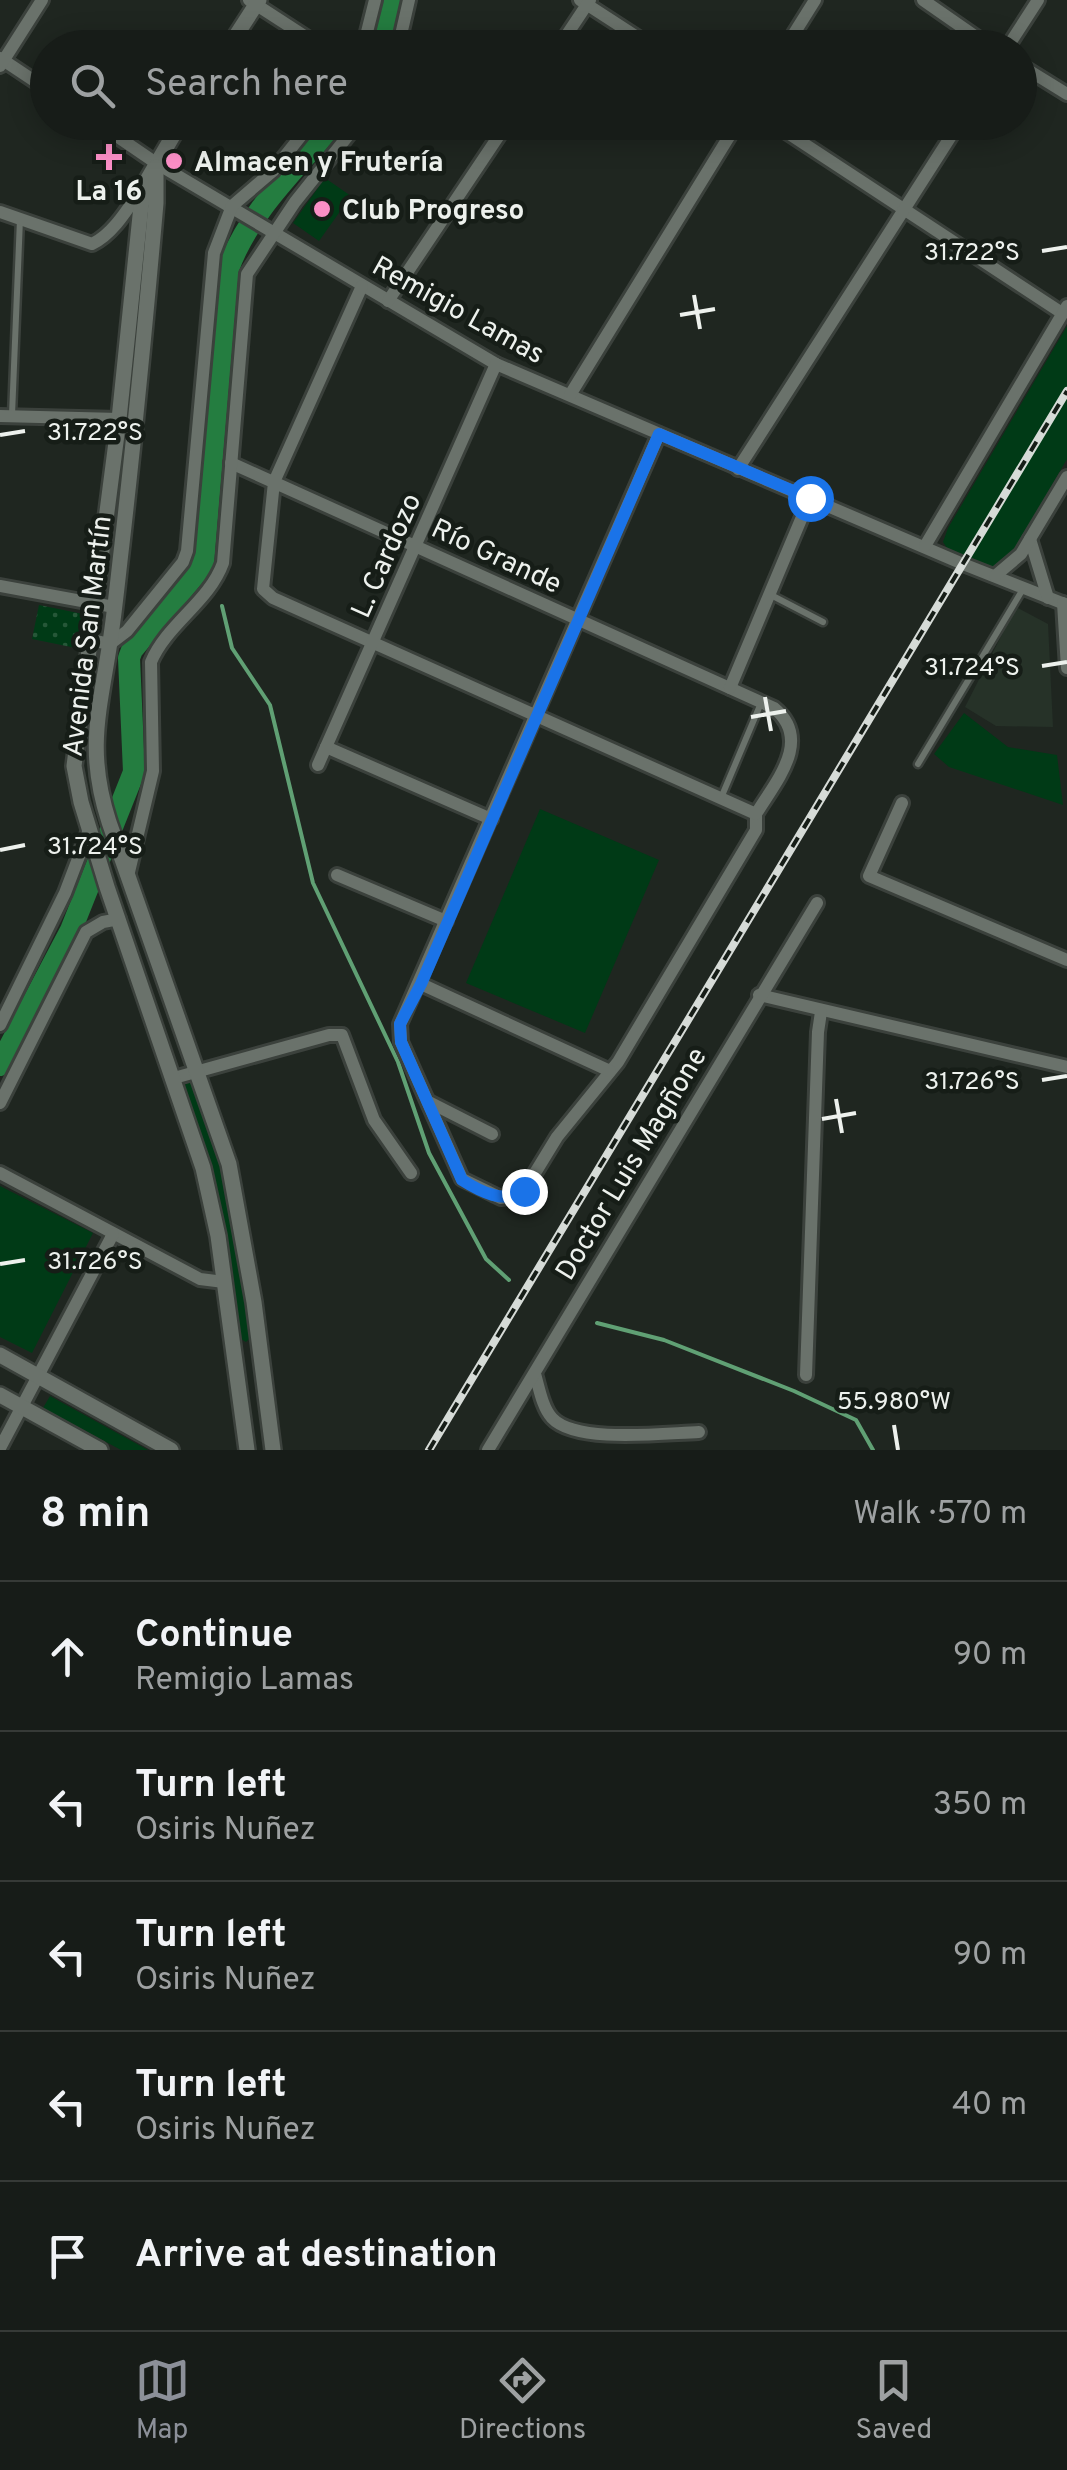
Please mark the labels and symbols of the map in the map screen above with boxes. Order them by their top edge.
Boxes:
marker: La 16 [98,146,120,168]
place label: Almacen y Frutería [194,146,444,182]
marker: Almacen y Frutería [163,150,185,172]
place label: La 16 [76,175,142,211]
place label: Club Progreso [342,194,524,230]
marker: Club Progreso [311,198,333,220]
text: 31.722°S [924,238,1020,270]
street label: Remigio Lamas [365,249,550,374]
text: 31.722°S [47,418,143,450]
route start [788,476,834,522]
street label: L. Cardozo [344,488,431,624]
street label: Río Grande [425,512,567,604]
street label: Avenida San Martín [56,514,122,759]
text: 31.724°S [924,653,1020,685]
text: 31.724°S [47,832,143,864]
street label: Doctor Luis Magñone [549,1042,716,1288]
text: 31.726°S [924,1067,1020,1099]
route end [502,1169,548,1215]
text: 31.726°S [47,1247,143,1279]
text: 55.980°W [837,1387,951,1419]

